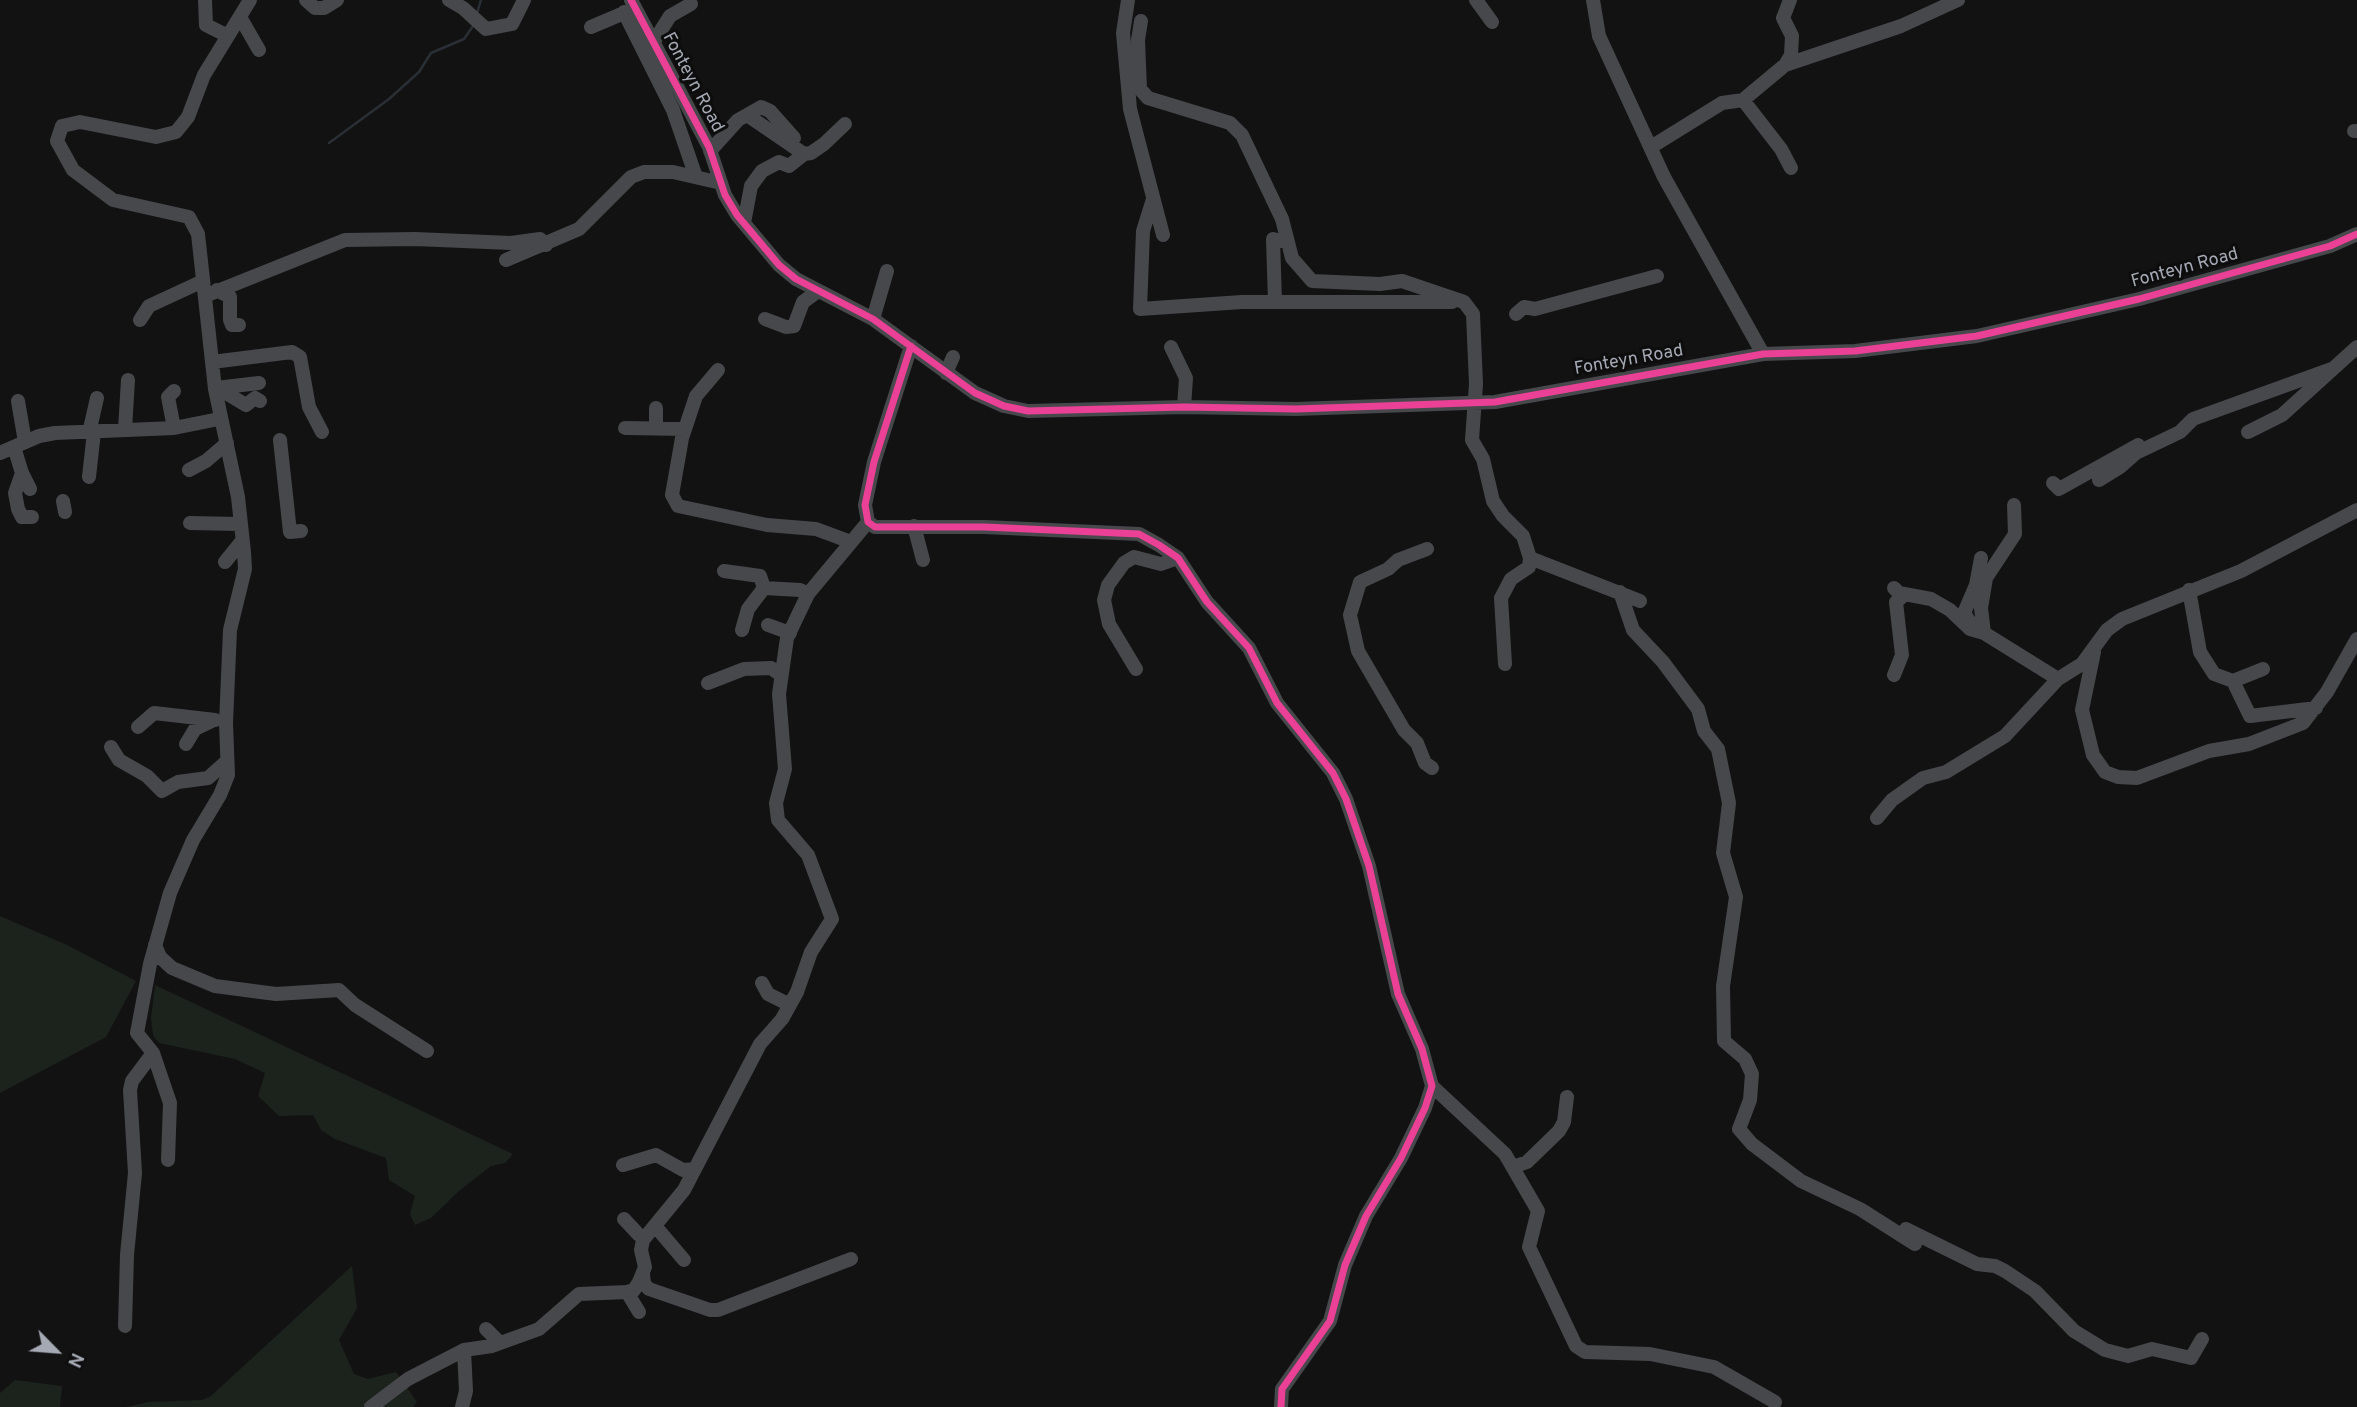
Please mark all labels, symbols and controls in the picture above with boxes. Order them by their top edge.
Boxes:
street label: Fonteyn Road [657,29,727,137]
street label: Fonteyn Road [2129,244,2241,294]
street label: Fonteyn Road [1573,341,1685,381]
north arrow [21,1316,91,1386]
text: N [61,1349,89,1371]

